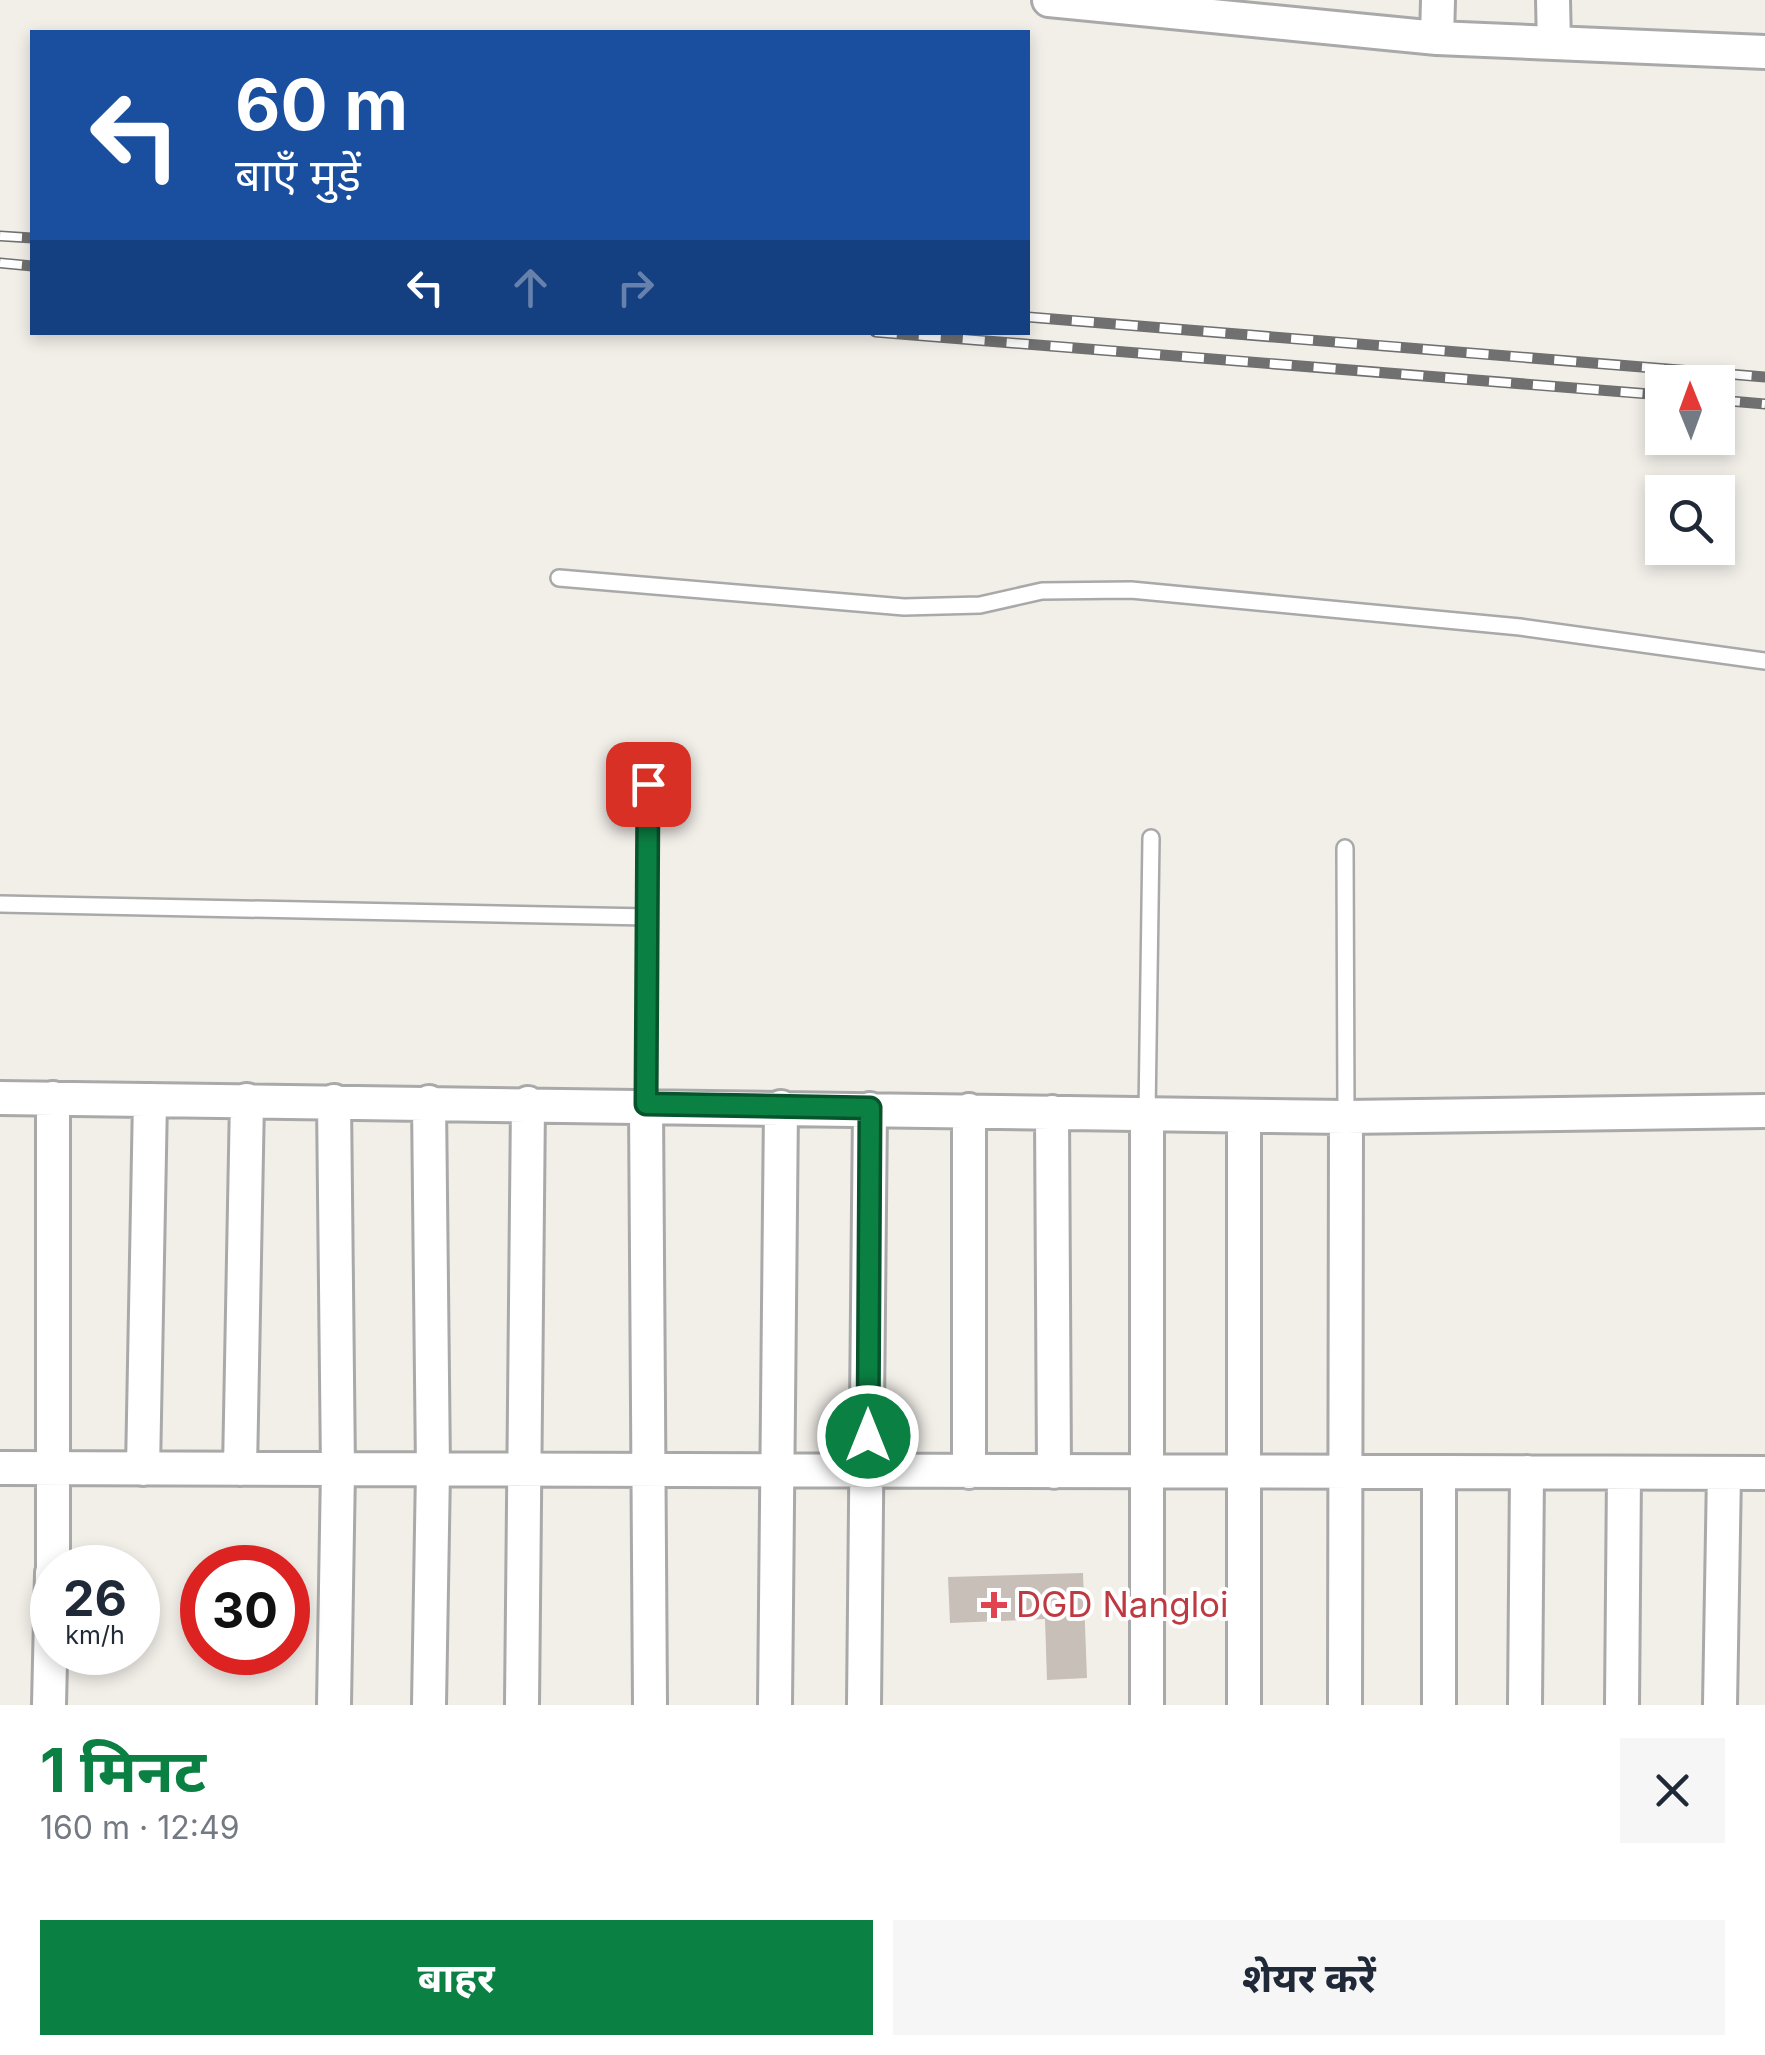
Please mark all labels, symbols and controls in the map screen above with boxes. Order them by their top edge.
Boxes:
text: 60 m [235,62,408,147]
icon: left [70,70,200,200]
text: बाएँ मुड़ें [235,147,361,202]
icon: left [398,260,453,315]
icon: ahead [503,260,558,315]
icon: right [608,260,663,315]
north arrow [1645,365,1735,455]
map controls [1645,365,1735,565]
button: search [1645,475,1735,565]
pin [606,742,691,827]
icon: arrive [621,757,676,812]
position arrow [816,1384,920,1488]
speed limit sign: 30 [180,1545,310,1675]
text: 26 [63,1568,127,1628]
place label: DGD Nangloi [1016,1583,1229,1625]
marker: DGD Nangloi [981,1592,1007,1618]
text: km/h [65,1620,125,1650]
text: 1 मिनट [40,1734,206,1806]
button: close [1620,1738,1725,1843]
text: 160 m · 12:49 [40,1808,240,1847]
button: बाहर [40,1920,873,2035]
button: शेयर करें [893,1920,1725,2035]

